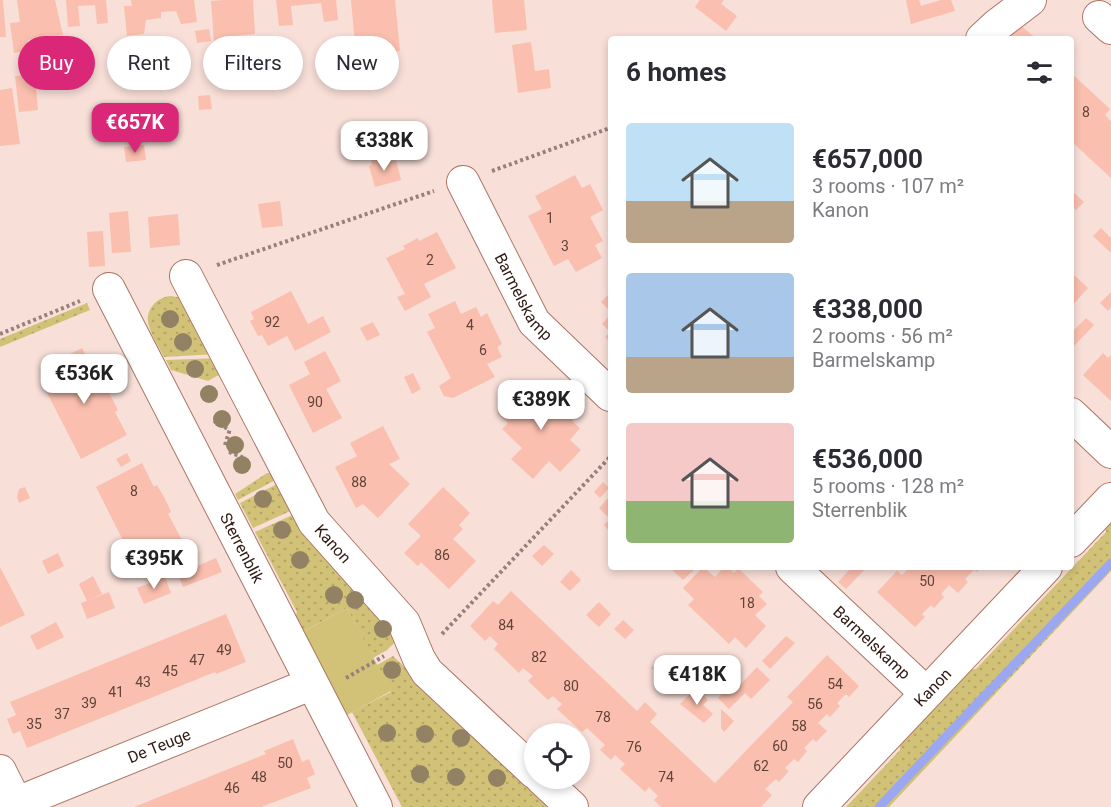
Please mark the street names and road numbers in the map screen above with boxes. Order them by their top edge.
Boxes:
street label: Barmelskamp [491,250,556,345]
street label: Sterrenblik [216,510,268,587]
street label: Kanon [310,520,355,567]
street label: Barmelskamp [829,602,914,683]
street label: Kanon [910,664,955,711]
street label: De Teuge [125,725,193,767]

